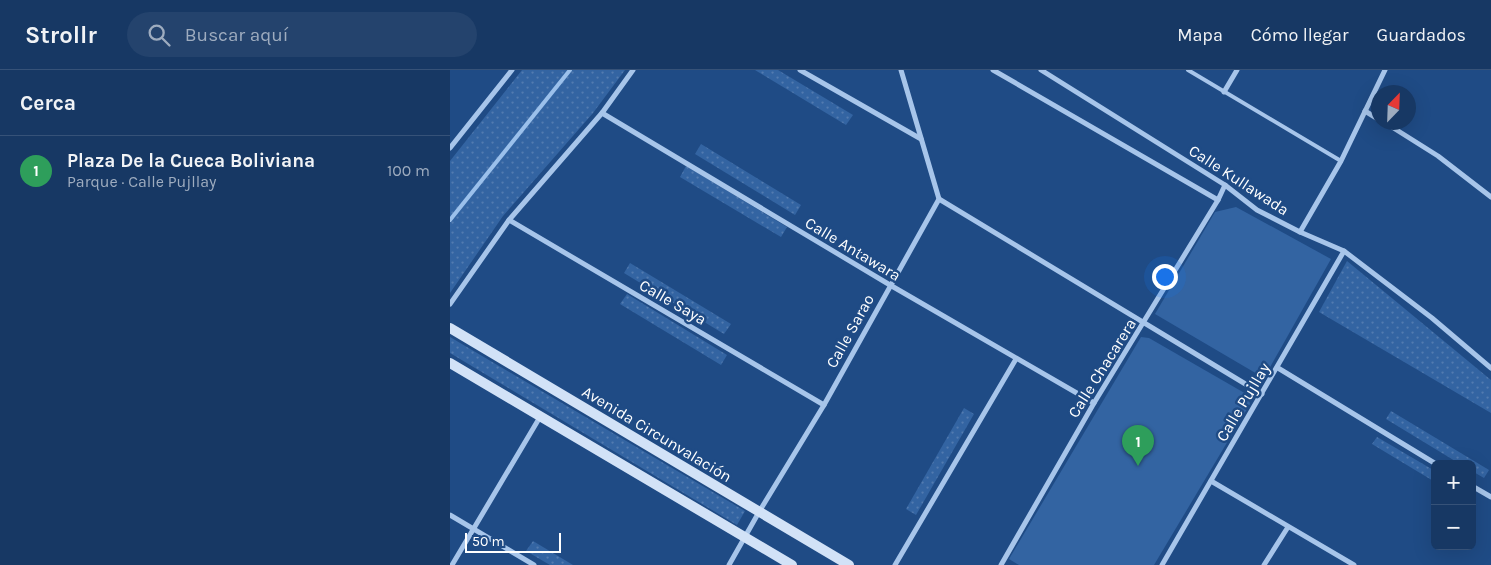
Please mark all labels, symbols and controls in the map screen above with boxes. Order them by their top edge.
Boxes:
search box [127,12,477,57]
text: Strollr [25,21,97,49]
icon: search [145,21,173,49]
text: Buscar aquí [185,24,289,46]
text: Mapa [1177,24,1223,46]
text: Cómo llegar [1251,24,1349,46]
text: Guardados [1377,24,1466,46]
north arrow [1371,85,1416,130]
text: Cerca [20,91,76,115]
street label: Calle Kullawada [1185,141,1293,219]
text: Plaza De la Cueca Boliviana [67,150,315,172]
text: 1 [33,161,39,180]
text: 100 m [387,161,430,180]
text: Parque · Calle Pujllay [67,172,217,191]
street label: Calle Antawara [802,213,904,285]
your location [1152,264,1178,290]
street label: Calle Saya [636,275,710,329]
street label: Calle Sarao [822,291,878,371]
street label: Calle Chacarera [1064,315,1140,421]
street label: Calle Pujllay [1212,359,1274,445]
street label: Avenida Circunvalación [579,382,735,486]
pin: 1 [1122,425,1154,466]
map controls [1431,460,1476,550]
button: + [1431,460,1476,505]
button: − [1431,505,1476,550]
scale bar [465,530,561,553]
text: 50 m [472,533,505,550]

